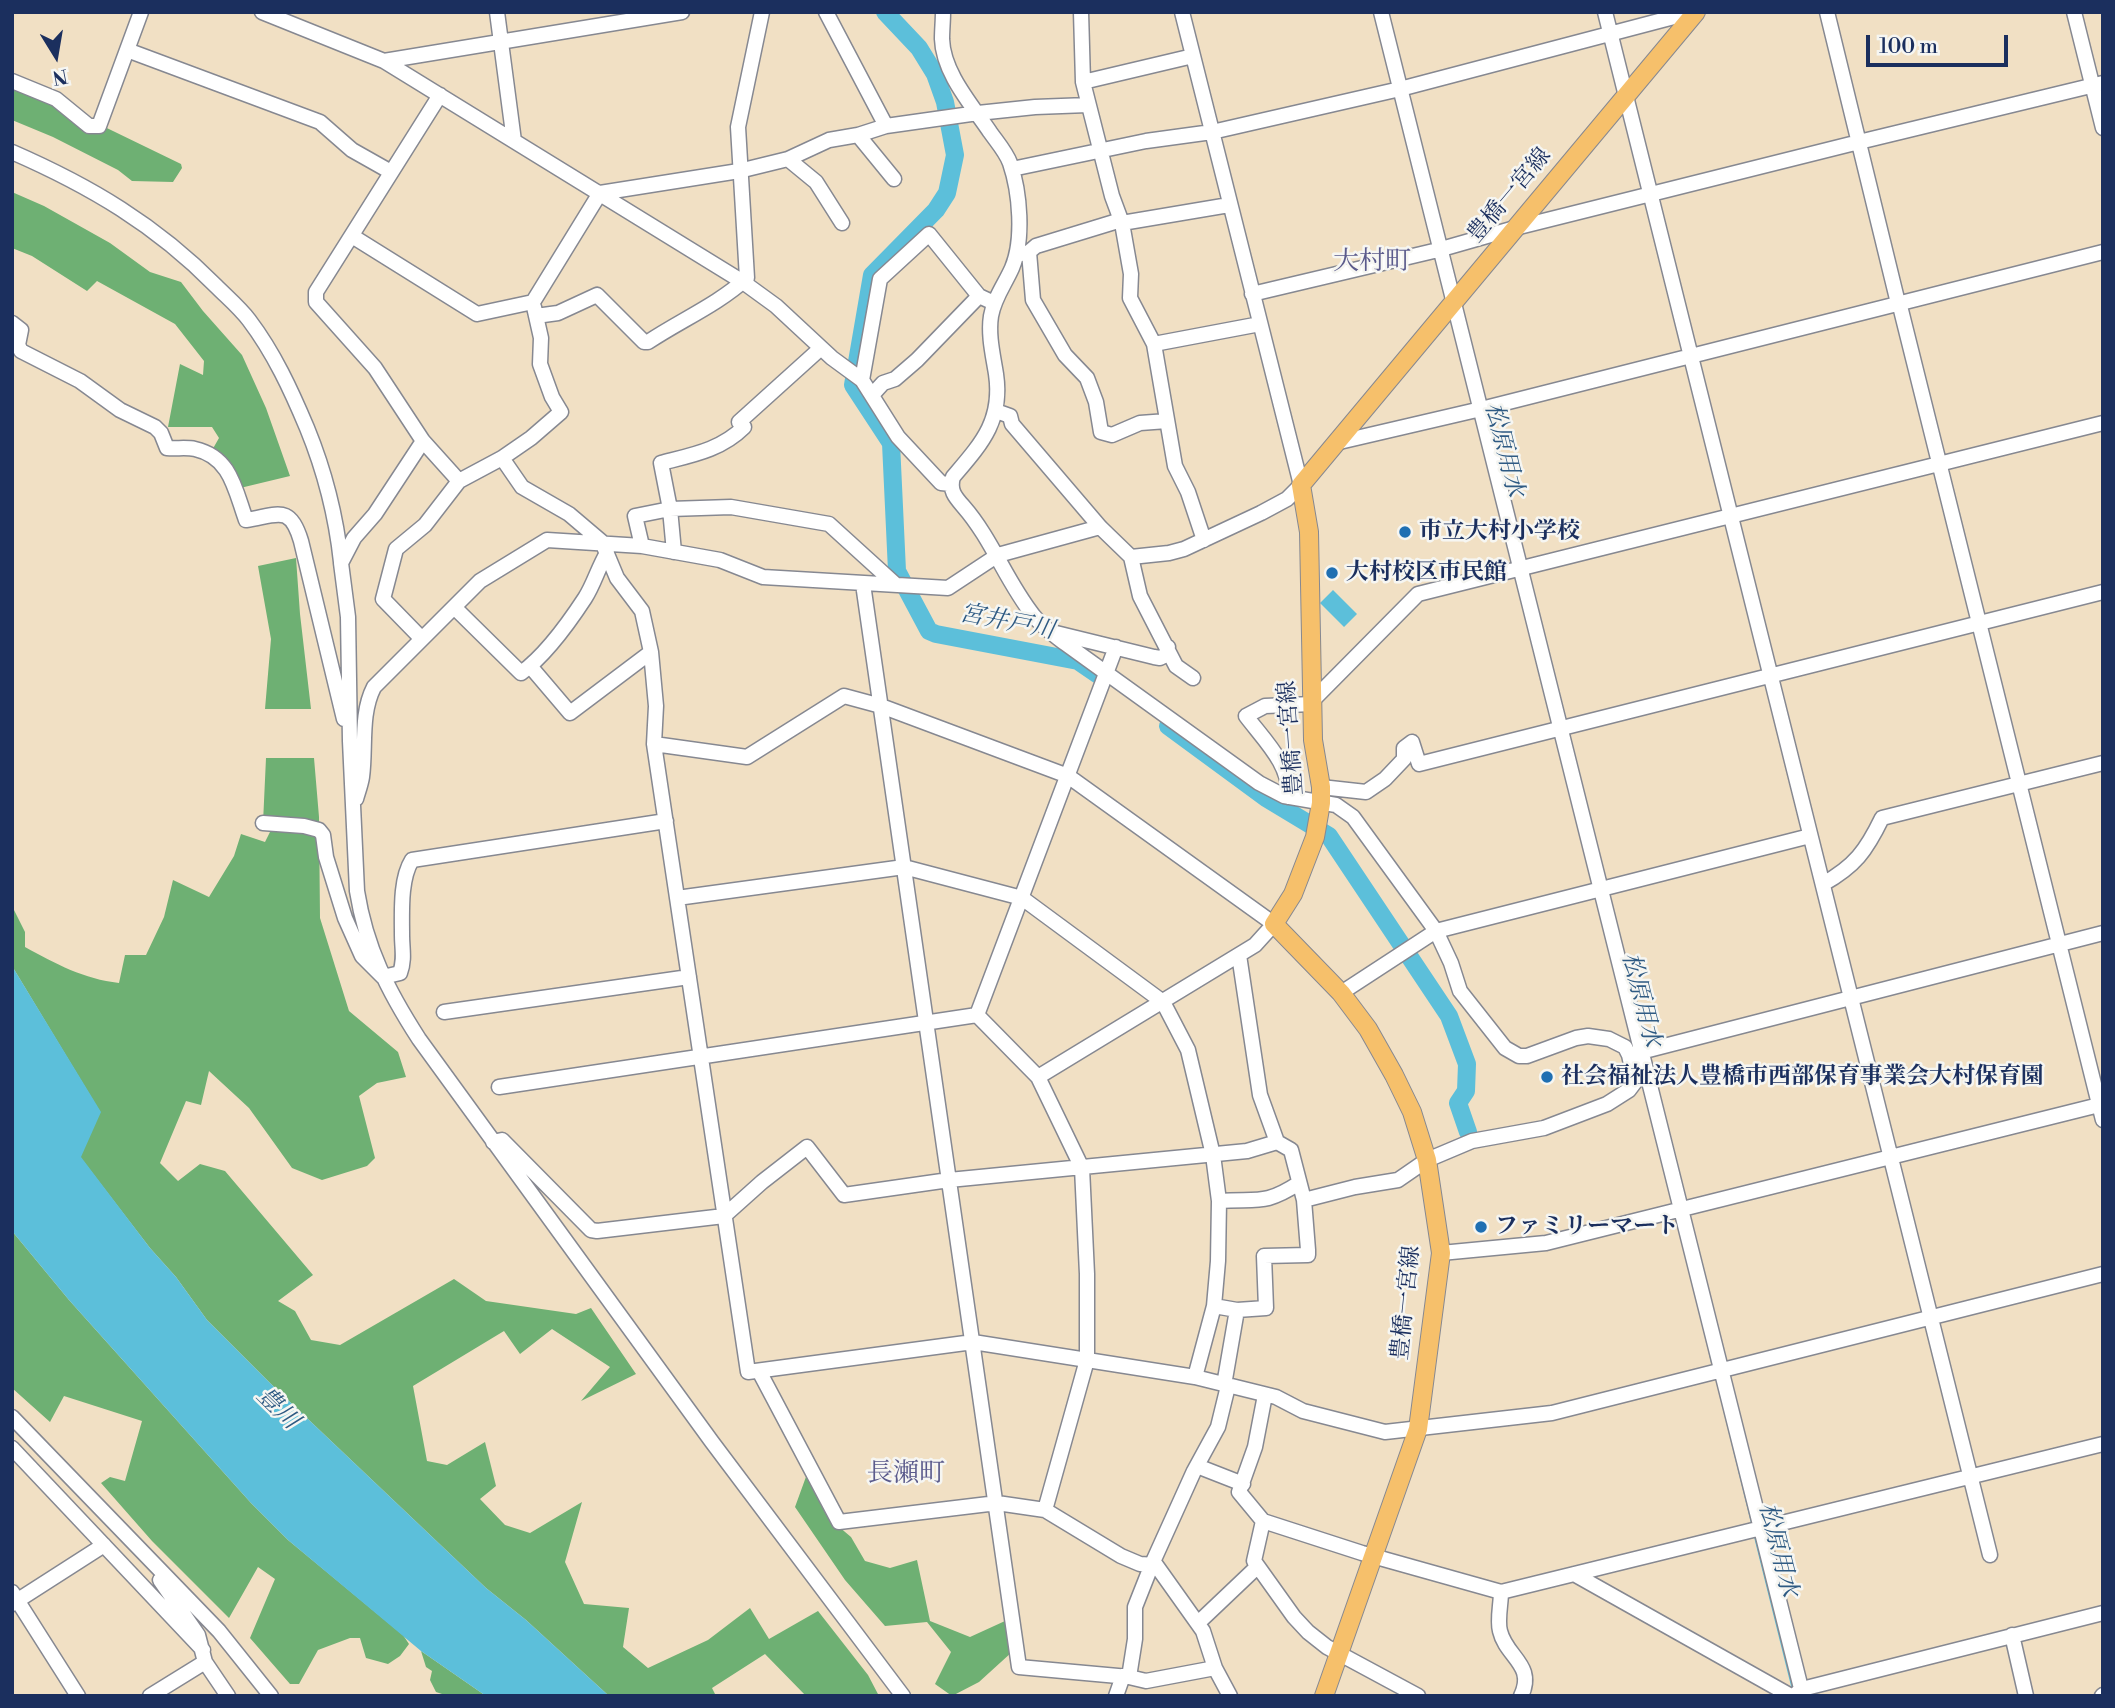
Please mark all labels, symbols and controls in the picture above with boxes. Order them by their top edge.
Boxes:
north arrow [21,21,91,91]
scale bar [1870,21,2012,65]
text: 100 m [1879,34,1938,60]
text: N [50,63,70,90]
street label: 豊橋一宮線 [1462,143,1558,249]
district label: 大村町 [1333,247,1411,279]
water label: 松原用水 [1477,400,1529,500]
place label: 市立大村小学校 [1419,518,1580,546]
marker: 市立大村小学校 [1397,524,1413,540]
place label: 大村校区市民館 [1346,559,1507,587]
marker: 大村校区市民館 [1324,565,1340,581]
water label: 宮井戸川 [957,600,1057,646]
street label: 豊橋一宮線 [1274,680,1310,796]
water label: 松原用水 [1614,950,1666,1050]
place label: 社会福祉法人豊橋市西部保育事業会大村保育園 [1561,1063,2044,1091]
marker: 社会福祉法人豊橋市西部保育事業会大村保育園 [1539,1069,1555,1085]
place label: ファミリーマート [1495,1213,1679,1241]
marker: ファミリーマート [1473,1219,1489,1235]
street label: 豊橋一宮線 [1387,1244,1427,1362]
water label: 豊川 [250,1382,304,1436]
district label: 長瀬町 [867,1459,945,1491]
water label: 松原用水 [1751,1500,1803,1600]

